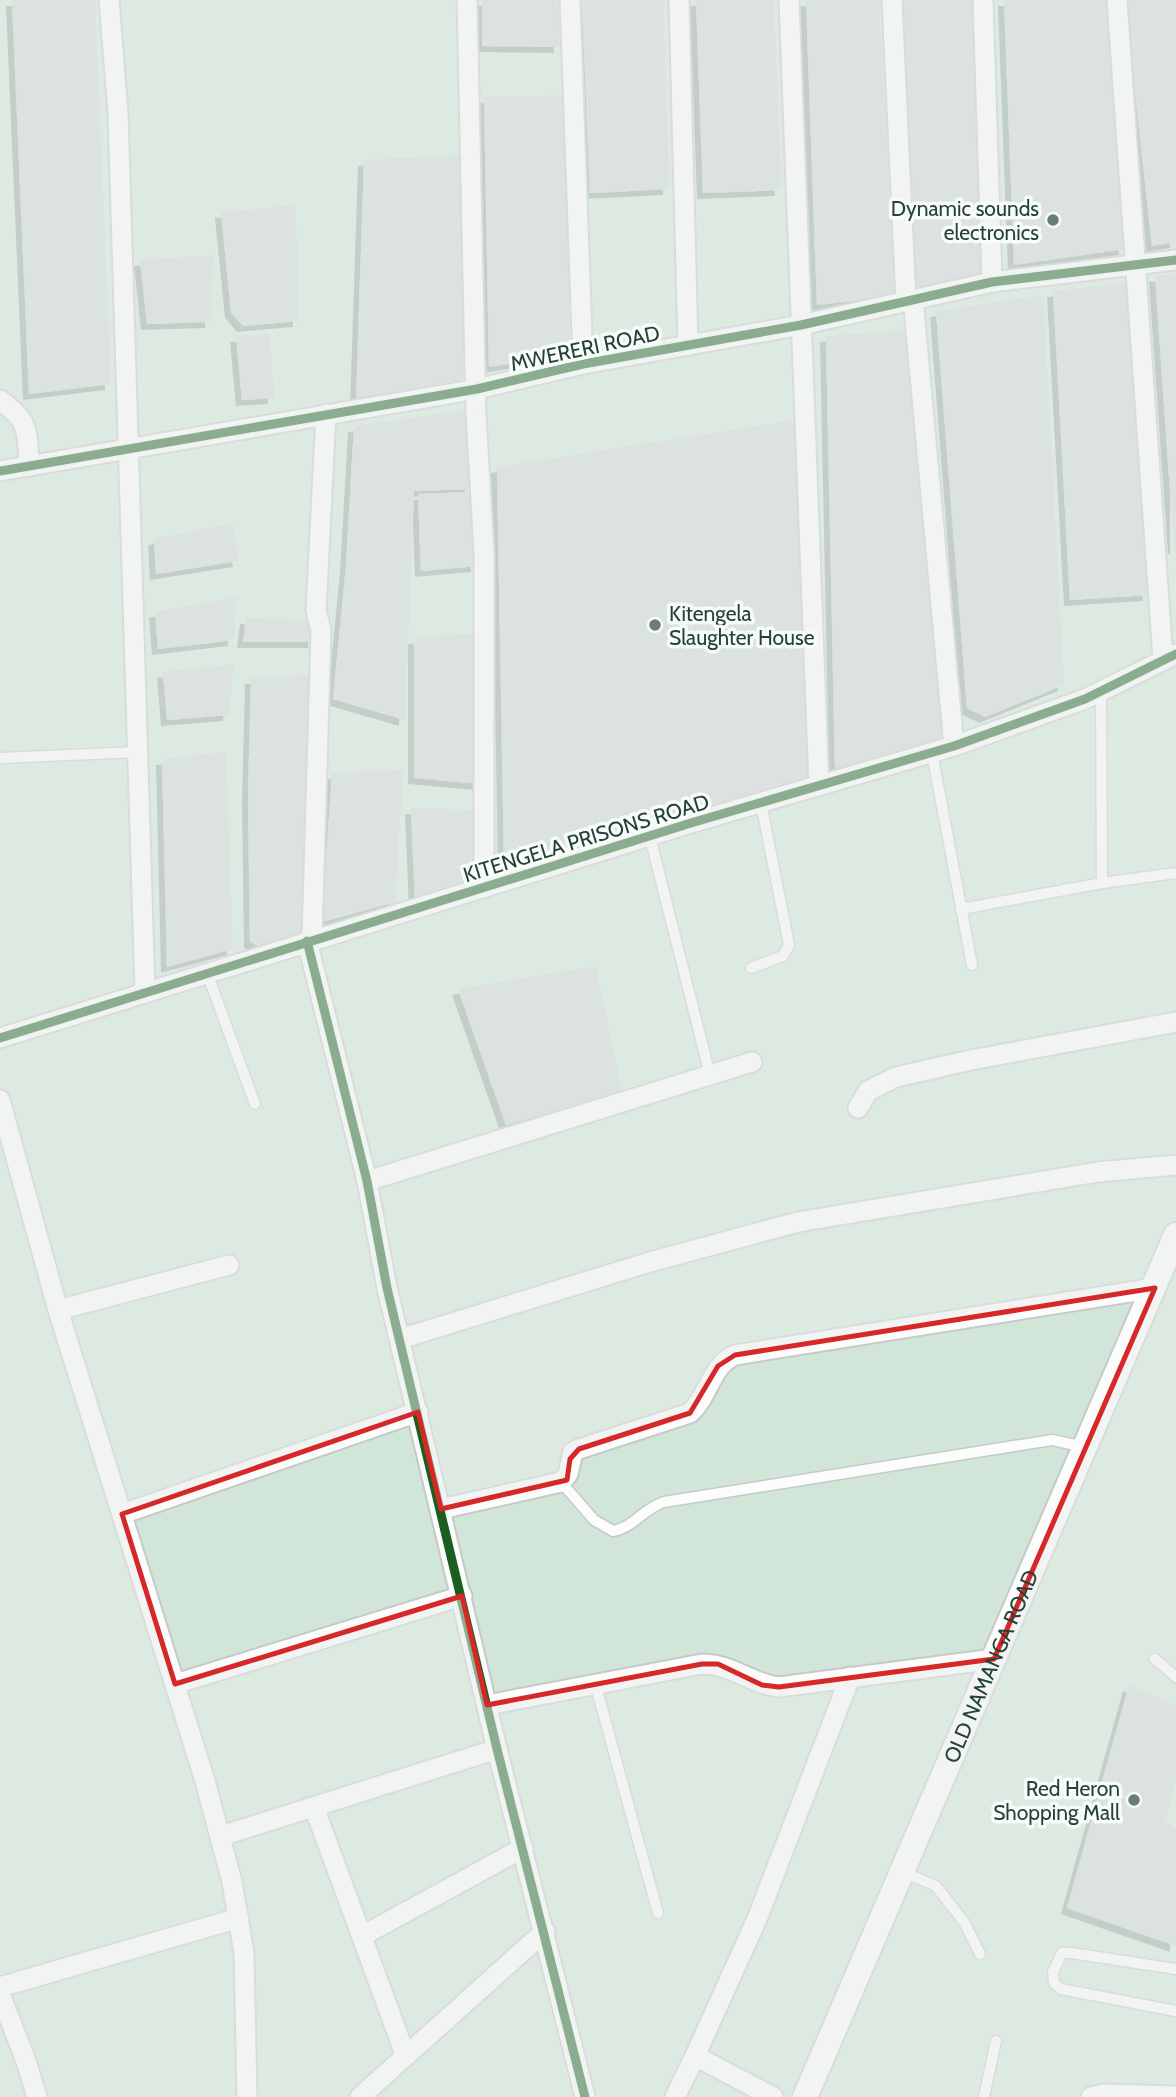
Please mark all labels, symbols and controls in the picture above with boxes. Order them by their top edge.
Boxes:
place label: Dynamic sounds electronics [891,196,1039,245]
marker: Dynamic sounds electronics [1045,212,1061,228]
street label: MWERERI ROAD [508,320,662,376]
place label: Kitengela Slaughter House [669,601,815,650]
marker: Kitengela Slaughter House [647,617,663,633]
street label: KITENGELA PRISONS ROAD [460,789,712,887]
street label: OLD NAMANGA ROAD [938,1566,1043,1767]
place label: Red Heron Shopping Mall [993,1776,1120,1825]
marker: Red Heron Shopping Mall [1126,1792,1142,1808]

